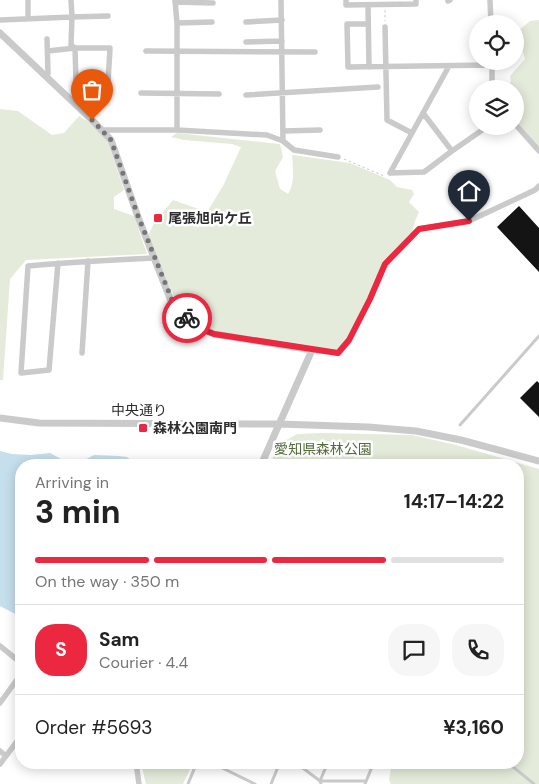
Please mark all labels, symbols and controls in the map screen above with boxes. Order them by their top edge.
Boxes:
map controls [469,15,524,135]
button: locate [469,15,524,70]
pin [71,69,113,120]
icon: bag [78,76,106,104]
button: layers [469,80,524,135]
pin [448,170,490,221]
icon: home [455,177,483,205]
place label: 尾張旭向ケ丘 [168,209,252,227]
marker: 尾張旭向ケ丘 [152,212,164,224]
courier [162,293,212,343]
icon: bike [173,304,201,332]
street label: 中央通り [111,401,167,419]
place label: 森林公園南門 [153,419,237,437]
marker: 森林公園南門 [137,422,149,434]
park label: 愛知県森林公園 [274,440,372,458]
text: Arriving in [35,472,109,493]
text: 14:17–14:22 [404,489,504,514]
text: 3 min [35,491,120,533]
text: On the way · 350 m [35,571,179,592]
button: chat [388,624,440,676]
button: phone [452,624,504,676]
text: Sam [99,627,140,652]
text: S [55,637,67,662]
text: Courier · 4.4 [99,652,188,673]
text: Order #5693 [35,715,152,740]
text: ¥3,160 [443,715,504,740]

